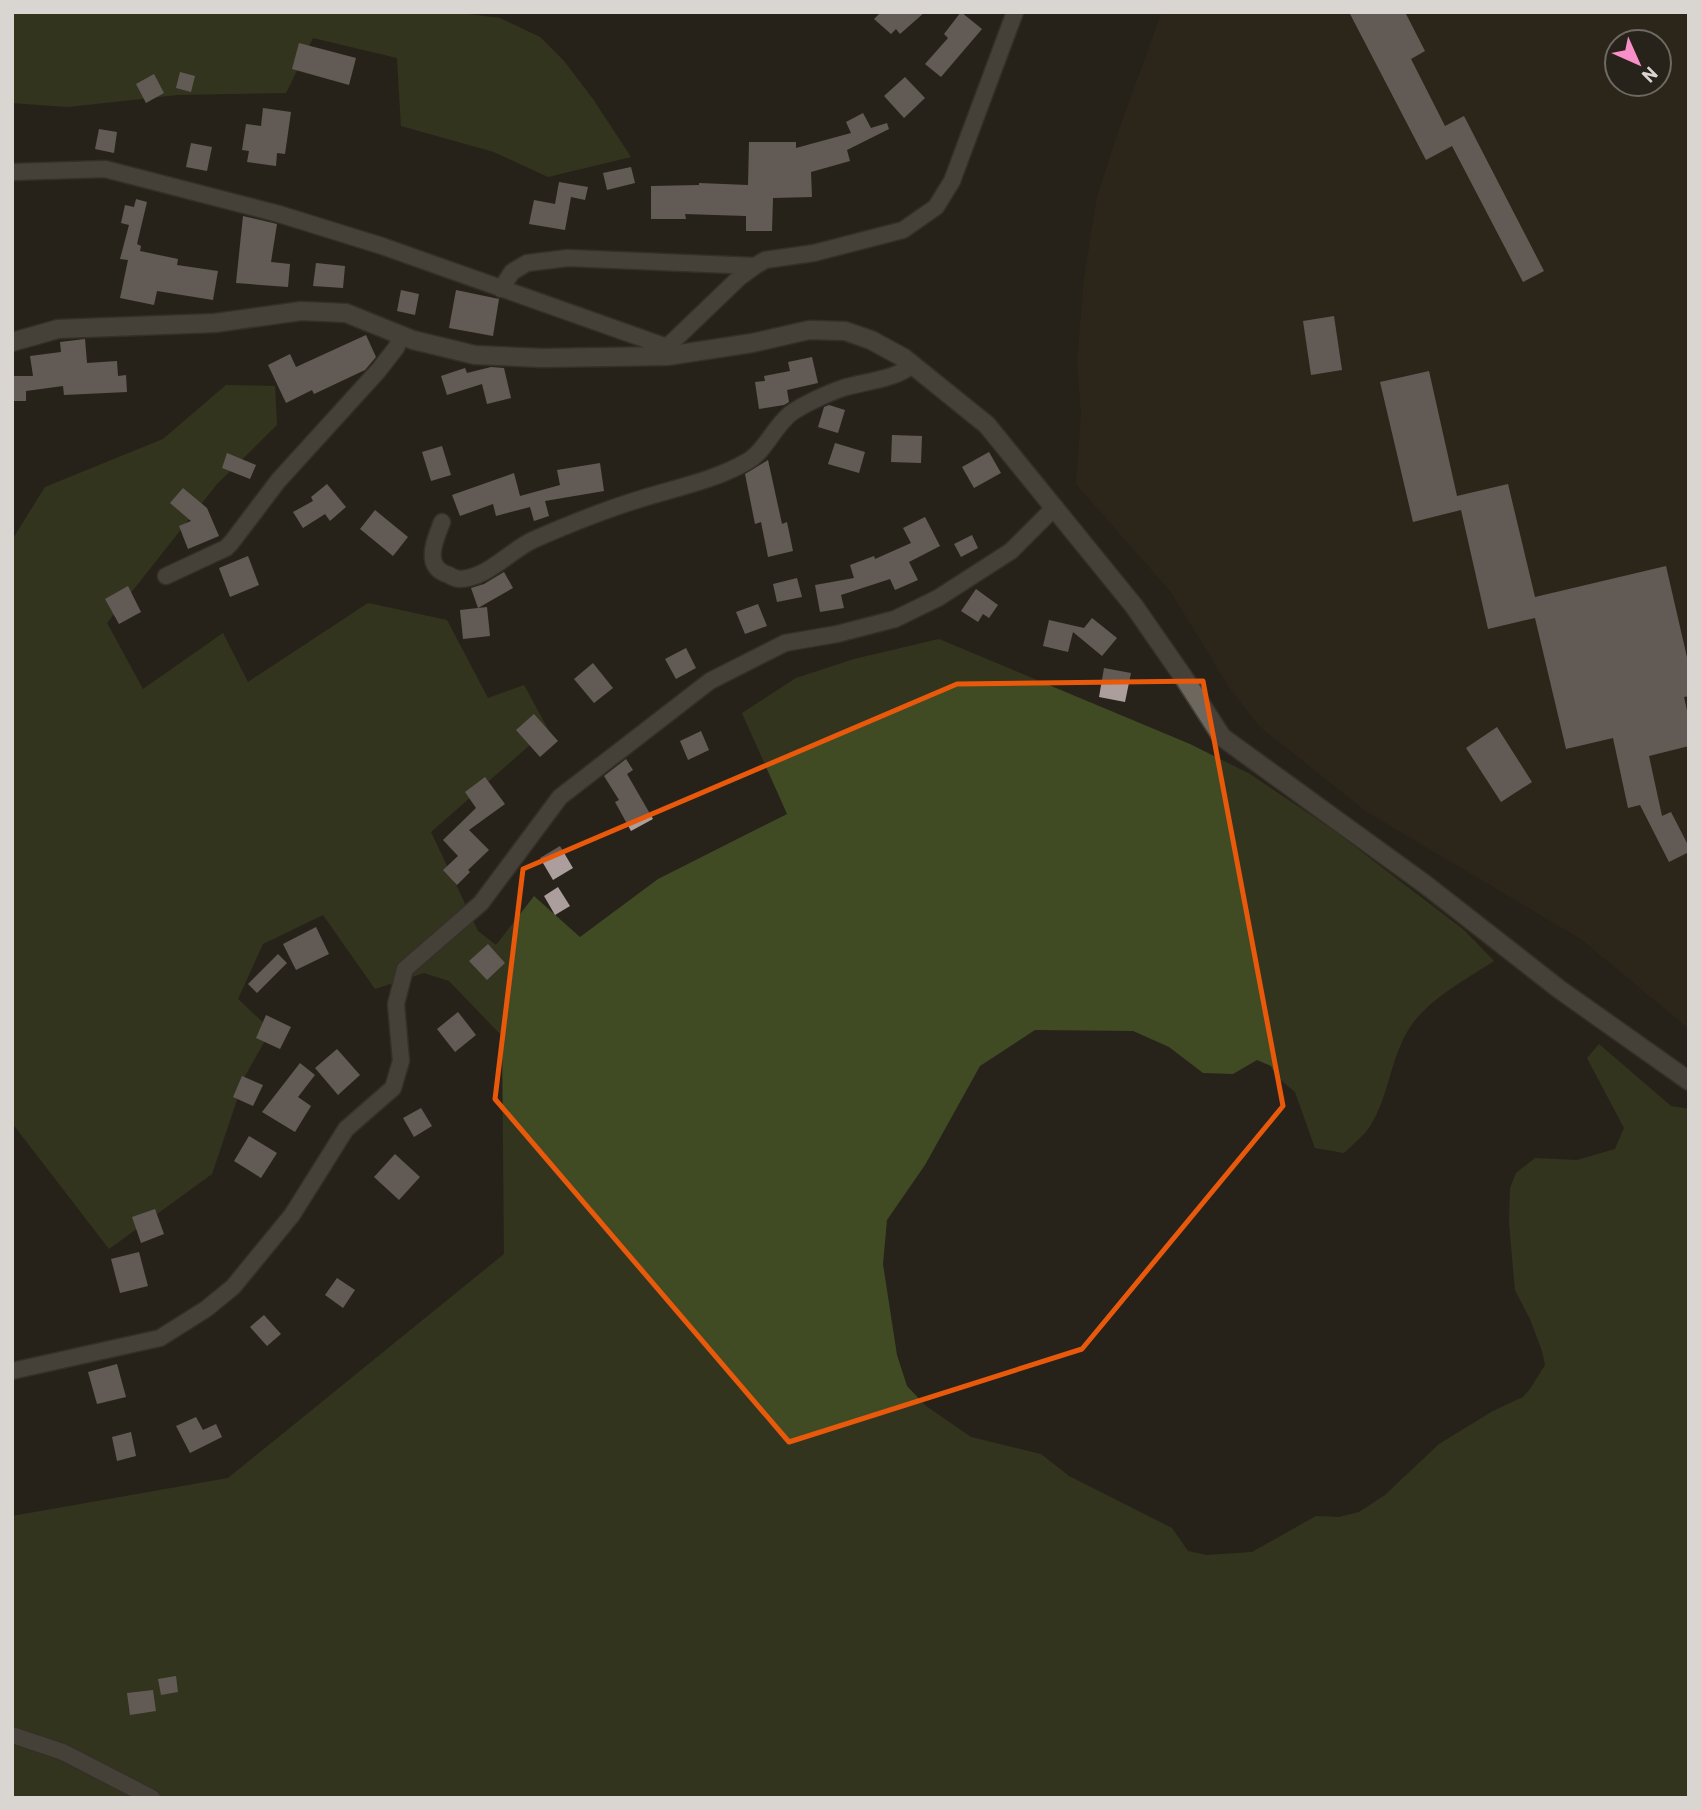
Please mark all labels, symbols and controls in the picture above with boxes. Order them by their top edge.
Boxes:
north arrow [1603,28,1673,98]
text: N [1638,63,1663,88]

